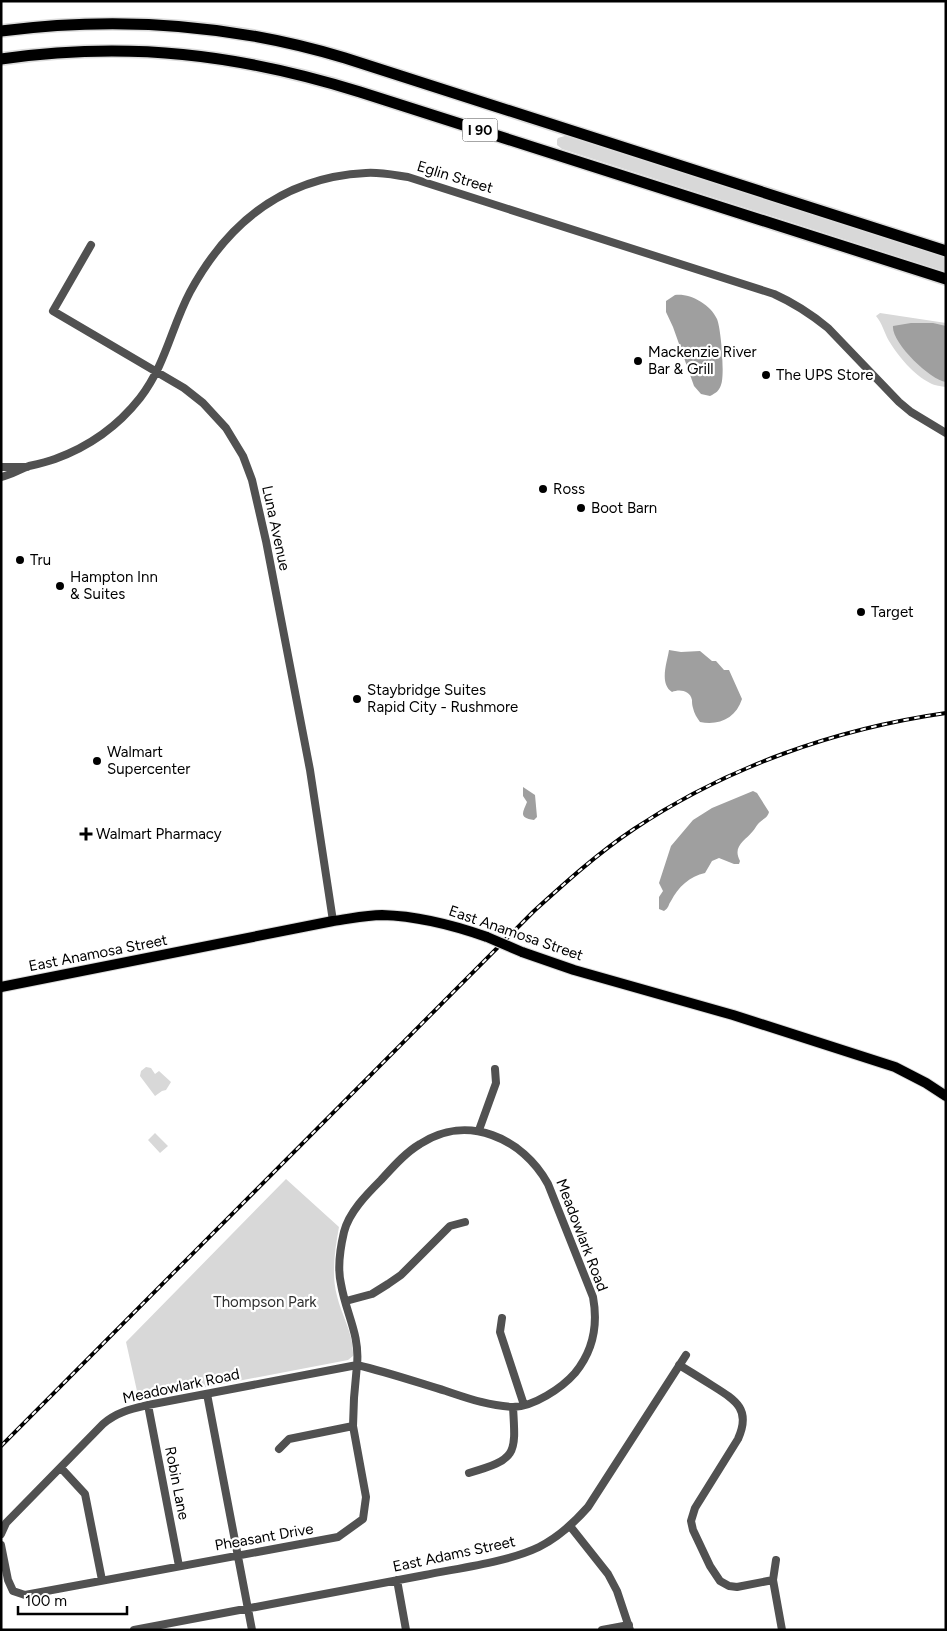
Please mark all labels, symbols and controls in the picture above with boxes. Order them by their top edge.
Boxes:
road number: I 90 [462,118,498,142]
street label: Eglin Street [415,157,495,197]
place label: Mackenzie River Bar & Grill [648,343,757,378]
marker: Mackenzie River Bar & Grill [632,355,644,367]
place label: The UPS Store [776,366,874,384]
marker: The UPS Store [760,369,772,381]
place label: Ross [553,480,585,498]
marker: Ross [537,483,549,495]
street label: Luna Avenue [258,484,294,572]
place label: Boot Barn [591,499,657,517]
marker: Boot Barn [575,502,587,514]
place label: Tru [30,551,51,569]
marker: Tru [14,554,26,566]
place label: Hampton Inn & Suites [70,568,158,603]
marker: Hampton Inn & Suites [54,580,66,592]
place label: Target [871,603,914,621]
marker: Target [855,606,867,618]
place label: Staybridge Suites Rapid City - Rushmore [367,681,518,716]
marker: Staybridge Suites Rapid City - Rushmore [351,693,363,705]
place label: Walmart Supercenter [107,743,190,778]
marker: Walmart Supercenter [91,755,103,767]
place label: Walmart Pharmacy [96,825,222,843]
marker: Walmart Pharmacy [80,828,92,840]
street label: East Anamosa Street [446,902,586,965]
street label: East Anamosa Street [27,931,169,975]
street label: Meadowlark Road [552,1176,612,1294]
park label: Thompson Park [213,1293,317,1311]
street label: Meadowlark Road [121,1365,241,1407]
street label: Robin Lane [161,1445,193,1521]
street label: Pheasant Drive [213,1519,315,1555]
street label: East Adams Street [391,1532,517,1576]
scale bar [18,1584,126,1616]
text: 100 m [25,1592,67,1610]

